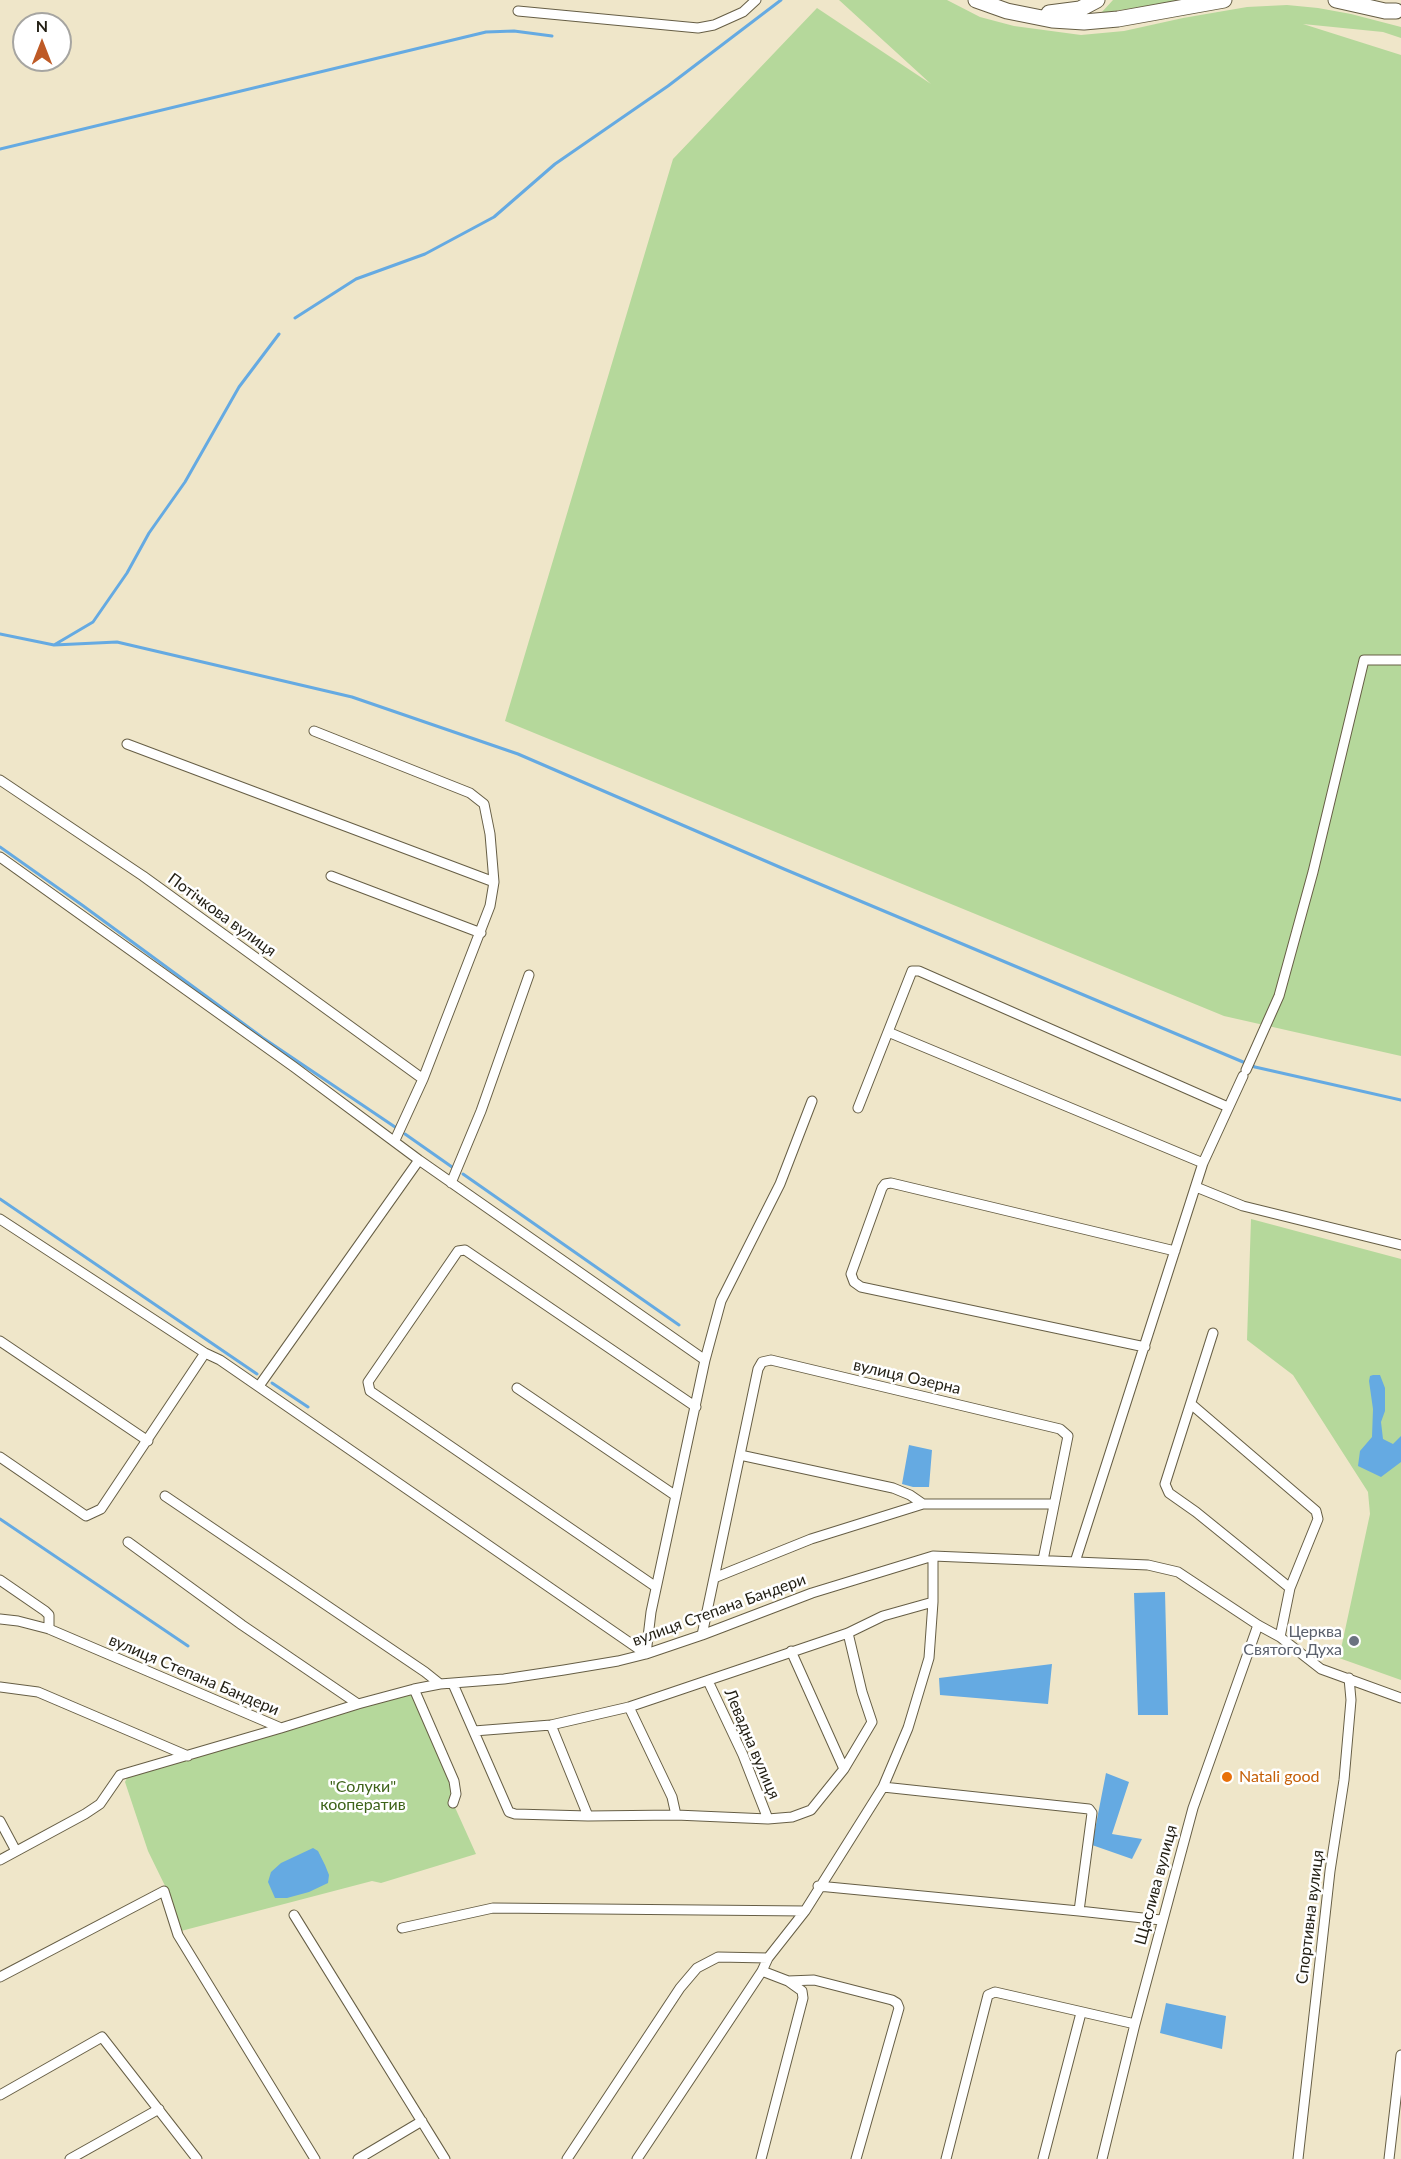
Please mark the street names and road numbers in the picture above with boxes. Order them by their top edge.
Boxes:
street label: Потічкова вулиця [164,869,280,961]
street label: вулиця Озерна [851,1355,963,1399]
street label: вулиця Степана Бандери [630,1570,808,1650]
street label: вулиця Степана Бандери [106,1630,282,1720]
street label: Левадна вулиця [720,1686,784,1802]
street label: Щаслива вулиця [1131,1823,1181,1947]
street label: Спортивна вулиця [1292,1849,1328,1985]

